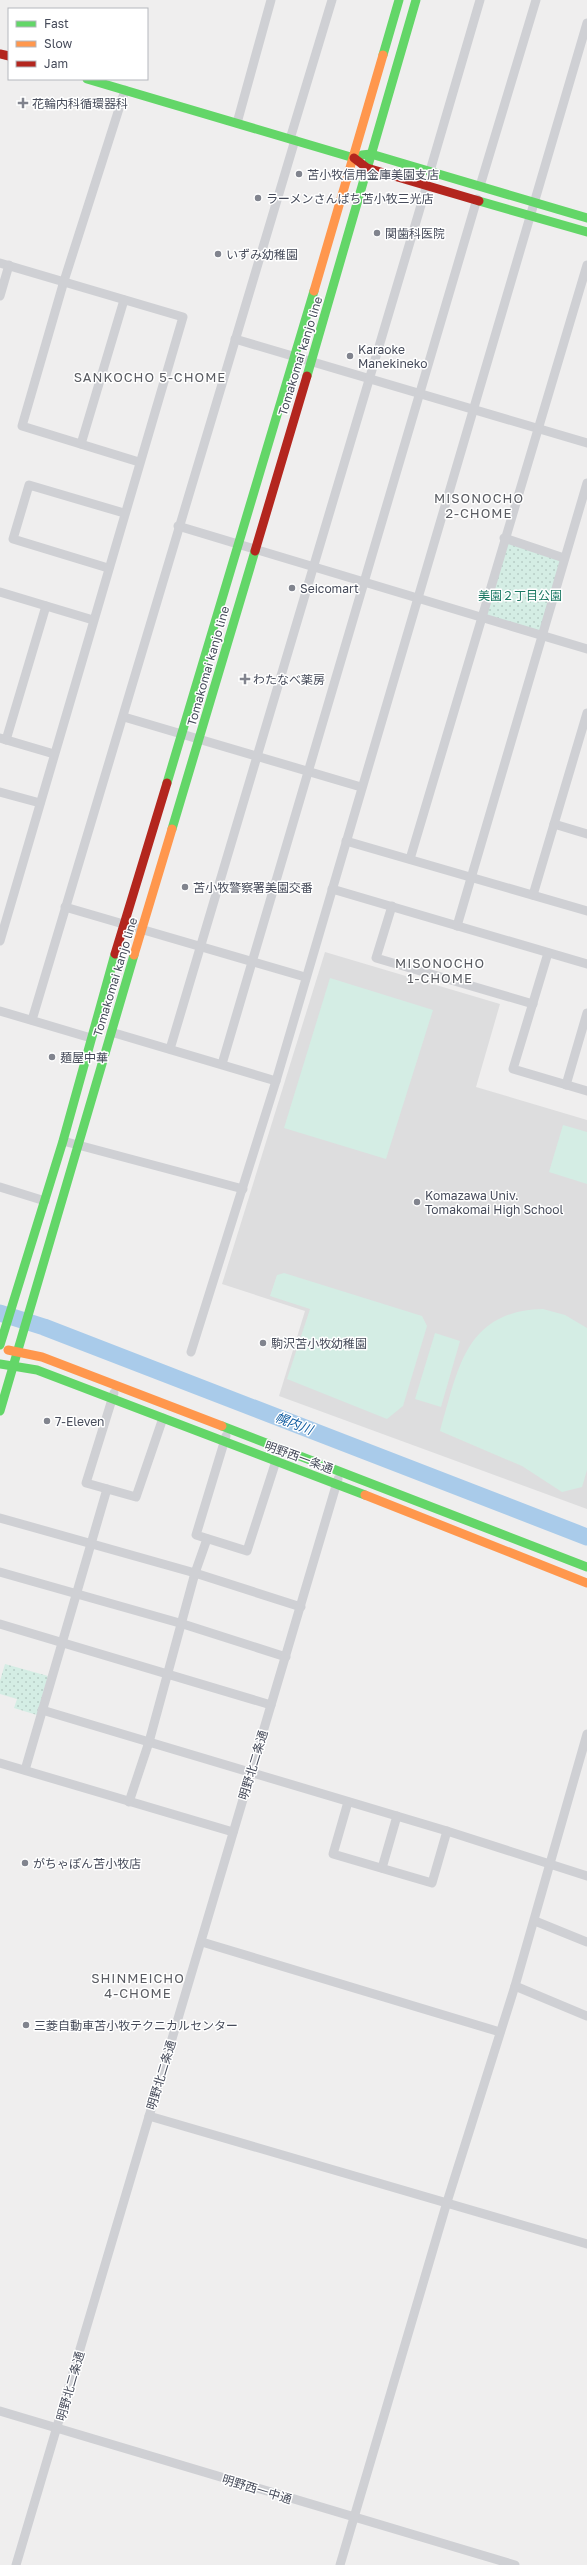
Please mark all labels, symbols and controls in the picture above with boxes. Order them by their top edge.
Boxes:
legend [8,8,148,80]
text: Fast [44,16,69,31]
text: Slow [44,36,72,51]
text: Jam [44,56,68,71]
place label: 花輪内科循環器科 [32,96,128,111]
marker: 花輪内科循環器科 [17,97,29,109]
place label: 苫小牧信用金庫美園支店 [307,167,439,182]
marker: 苫小牧信用金庫美園支店 [294,169,304,179]
place label: ラーメンさんぱち苫小牧三光店 [266,191,434,206]
marker: ラーメンさんぱち苫小牧三光店 [253,193,263,203]
place label: 関歯科医院 [385,226,445,241]
marker: 関歯科医院 [372,228,382,238]
place label: いずみ幼稚園 [226,247,298,262]
marker: いずみ幼稚園 [213,249,223,259]
street label: Tomakomai kanjo line [275,295,325,417]
place label: Karaoke Manekineko [358,342,428,371]
marker: Karaoke Manekineko [345,351,355,361]
district label: SANKOCHO 5-CHOME [74,369,226,385]
district label: MISONOCHO 2-CHOME [434,490,524,521]
place label: Seicomart [300,581,359,596]
marker: Seicomart [287,583,297,593]
park label: 美園２丁目公園 [478,588,562,603]
street label: Tomakomai kanjo line [184,604,232,728]
place label: わたなべ薬房 [253,672,325,687]
marker: わたなべ薬房 [240,674,250,684]
place label: 苫小牧警察署美園交番 [193,880,313,895]
marker: 苫小牧警察署美園交番 [180,882,190,892]
street label: Tomakomai kanjo line [90,916,140,1038]
district label: MISONOCHO 1-CHOME [395,955,485,986]
place label: 麺屋中華 [60,1050,108,1065]
marker: 麺屋中華 [47,1052,57,1062]
place label: Komazawa Univ. Tomakomai High School [425,1188,563,1217]
marker: Komazawa Univ. Tomakomai High School [412,1197,422,1207]
place label: 駒沢苫小牧幼稚園 [271,1336,367,1351]
marker: 駒沢苫小牧幼稚園 [258,1338,268,1348]
water label: 幌内川 [273,1409,317,1438]
place label: 7-Eleven [55,1414,105,1429]
marker: 7-Eleven [42,1416,52,1426]
street label: 明野西一条通 [263,1438,335,1476]
street label: 明野北二条通 [235,1728,271,1802]
place label: がちゃぽん苫小牧店 [33,1856,141,1871]
marker: がちゃぽん苫小牧店 [20,1858,30,1868]
district label: SHINMEICHO 4-CHOME [91,1970,185,2001]
place label: 三菱自動車苫小牧テクニカルセンター [34,2018,238,2033]
marker: 三菱自動車苫小牧テクニカルセンター [21,2020,31,2030]
street label: 明野北二条通 [143,2038,179,2112]
street label: 明野北二条通 [53,2349,87,2423]
street label: 明野西一中通 [220,2471,294,2507]

